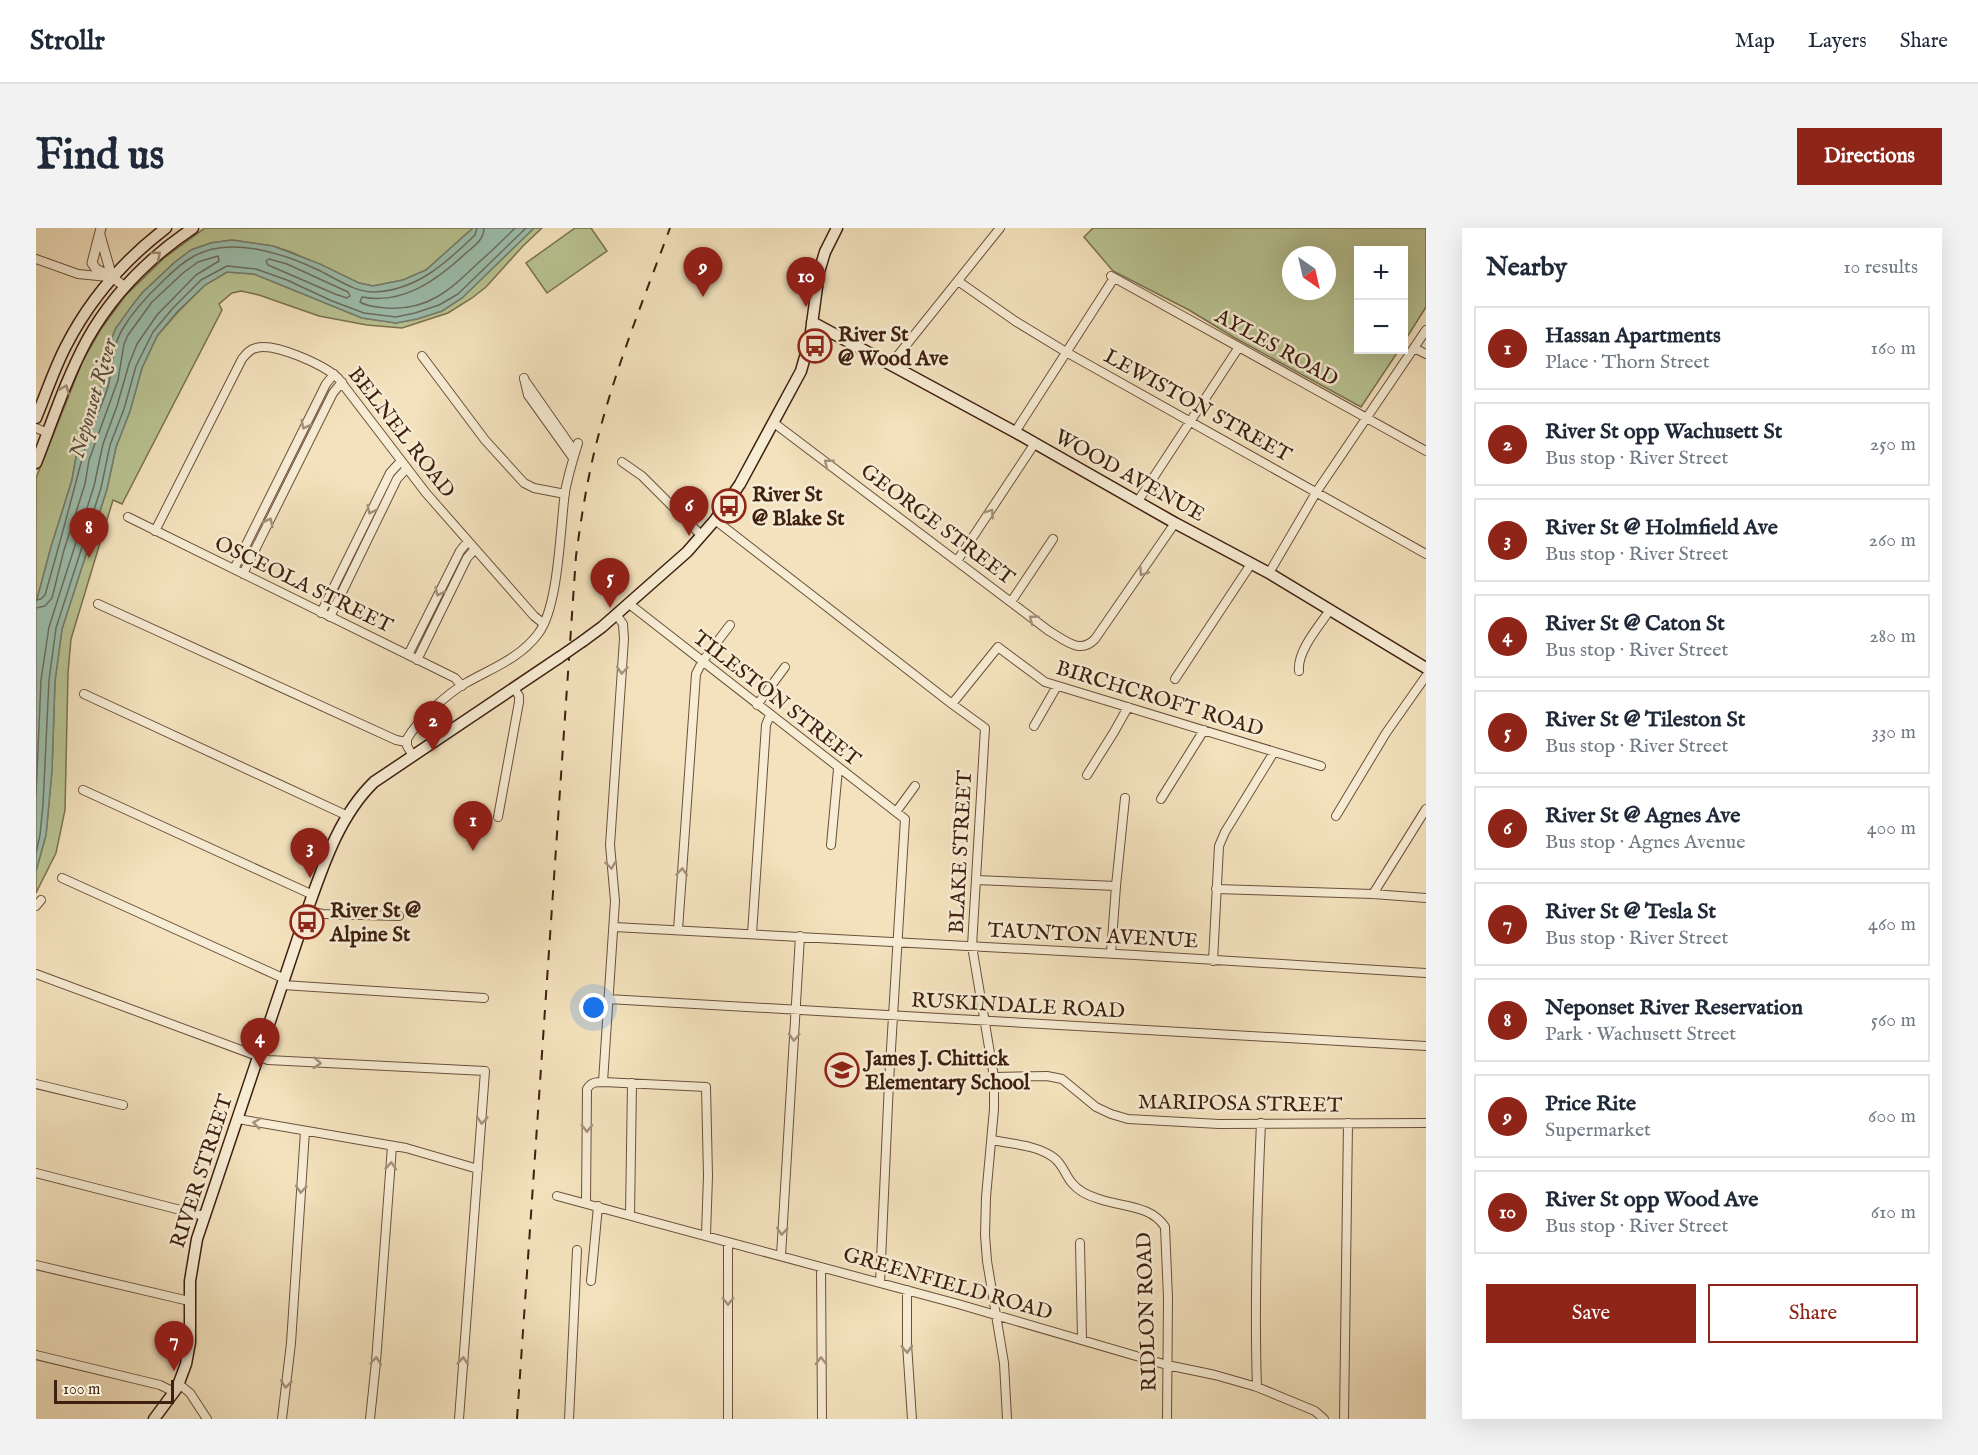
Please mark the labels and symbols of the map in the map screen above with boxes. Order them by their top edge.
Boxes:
north arrow [1282,246,1336,300]
pin: 9 [684,248,722,297]
one-way arrow [150,252,161,263]
pin: 10 [786,257,826,307]
street label: AYLES ROAD [1209,303,1343,393]
place label: River St @ Wood Ave [838,322,949,373]
bus stop icon: River St @ Wood Ave [797,328,833,364]
water label: Neponset River [63,334,125,462]
street label: LEWISTON STREET [1099,343,1297,470]
street label: BELNEL ROAD [341,362,460,504]
one-way arrow [58,384,70,395]
one-way arrow [301,419,313,430]
street label: WOOD AVENUE [1049,424,1209,529]
street label: GEORGE STREET [855,458,1020,592]
one-way arrow [824,460,835,471]
place label: River St @ Blake St [752,482,845,533]
pin: 6 [670,486,708,536]
bus stop icon: River St @ Blake St [711,488,747,524]
one-way arrow [367,504,379,515]
pin: 8 [70,508,108,558]
one-way arrow [982,508,993,519]
one-way arrow [262,517,273,528]
street label: OSCEOLA STREET [210,530,397,641]
pin: 5 [590,558,630,608]
one-way arrow [1139,565,1150,576]
one-way arrow [435,585,447,596]
one-way arrow [1029,615,1040,626]
street label: TILESTON STREET [687,625,866,774]
street label: BIRCHCROFT ROAD [1052,655,1267,744]
one-way arrow [616,666,629,675]
pin: 2 [414,702,452,751]
street label: BLAKE STREET [944,769,979,935]
pin: 1 [454,802,492,851]
pin: 3 [290,828,330,878]
one-way arrow [605,860,617,869]
one-way arrow [676,867,689,876]
place label: River St @ Alpine St [329,898,421,949]
bus stop icon: River St @ Alpine St [289,904,325,940]
street label: TAUNTON AVENUE [987,917,1199,956]
street label: RUSKINDALE ROAD [910,987,1126,1026]
your location [579,993,608,1022]
pin: 4 [240,1018,280,1068]
one-way arrow [788,1032,801,1041]
place label: James J. Chittick Elementary School [862,1046,1031,1097]
school or university icon: James J. Chittick Elementary School [824,1052,860,1088]
one-way arrow [312,1056,321,1069]
street label: MARIPOSA STREET [1138,1089,1343,1120]
street label: RIVER STREET [165,1091,240,1252]
one-way arrow [476,1115,489,1124]
one-way arrow [252,1117,262,1130]
one-way arrow [581,1124,593,1133]
one-way arrow [384,1162,397,1171]
one-way arrow [294,1185,307,1194]
one-way arrow [776,1227,789,1236]
street label: RIDLON ROAD [1131,1232,1164,1392]
street label: GREENFIELD ROAD [840,1242,1055,1327]
one-way arrow [722,1297,734,1306]
pin: 7 [154,1322,194,1371]
one-way arrow [901,1344,914,1353]
one-way arrow [369,1356,382,1365]
one-way arrow [456,1356,469,1365]
one-way arrow [815,1356,827,1365]
scale bar [54,1377,174,1404]
one-way arrow [281,1379,293,1388]

